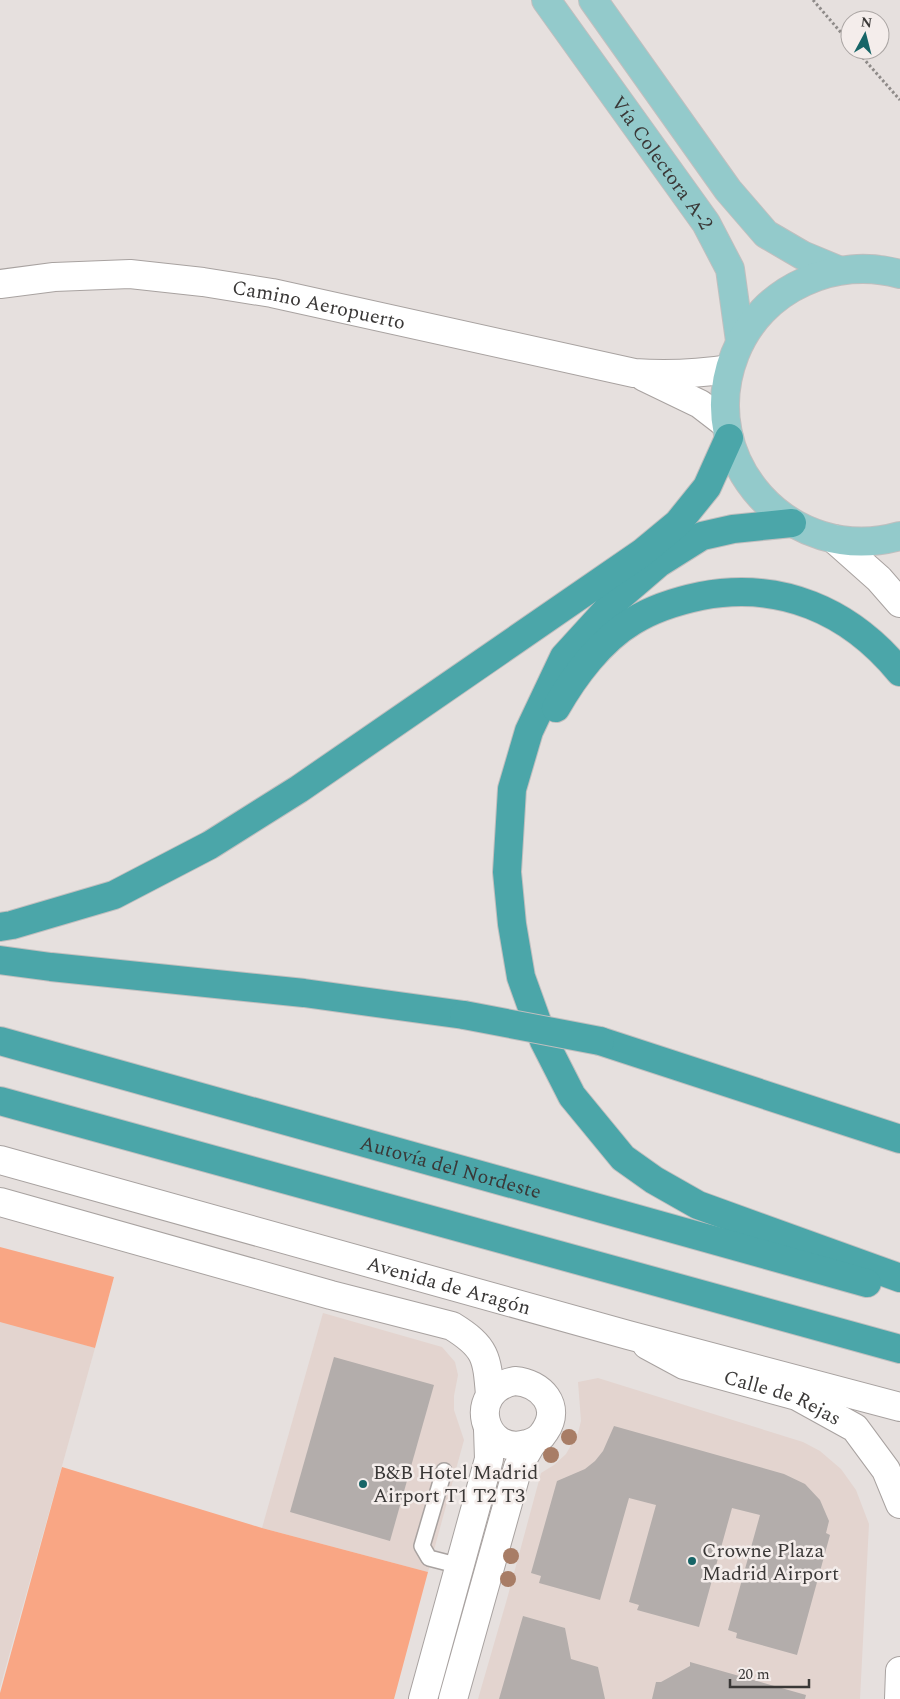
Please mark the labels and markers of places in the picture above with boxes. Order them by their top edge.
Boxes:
place label: B&B Hotel Madrid Airport T1 T2 T3 [373,1458,538,1511]
marker: B&B Hotel Madrid Airport T1 T2 T3 [357,1478,369,1490]
place label: Crowne Plaza Madrid Airport [702,1536,839,1589]
marker: Crowne Plaza Madrid Airport [686,1555,698,1567]

